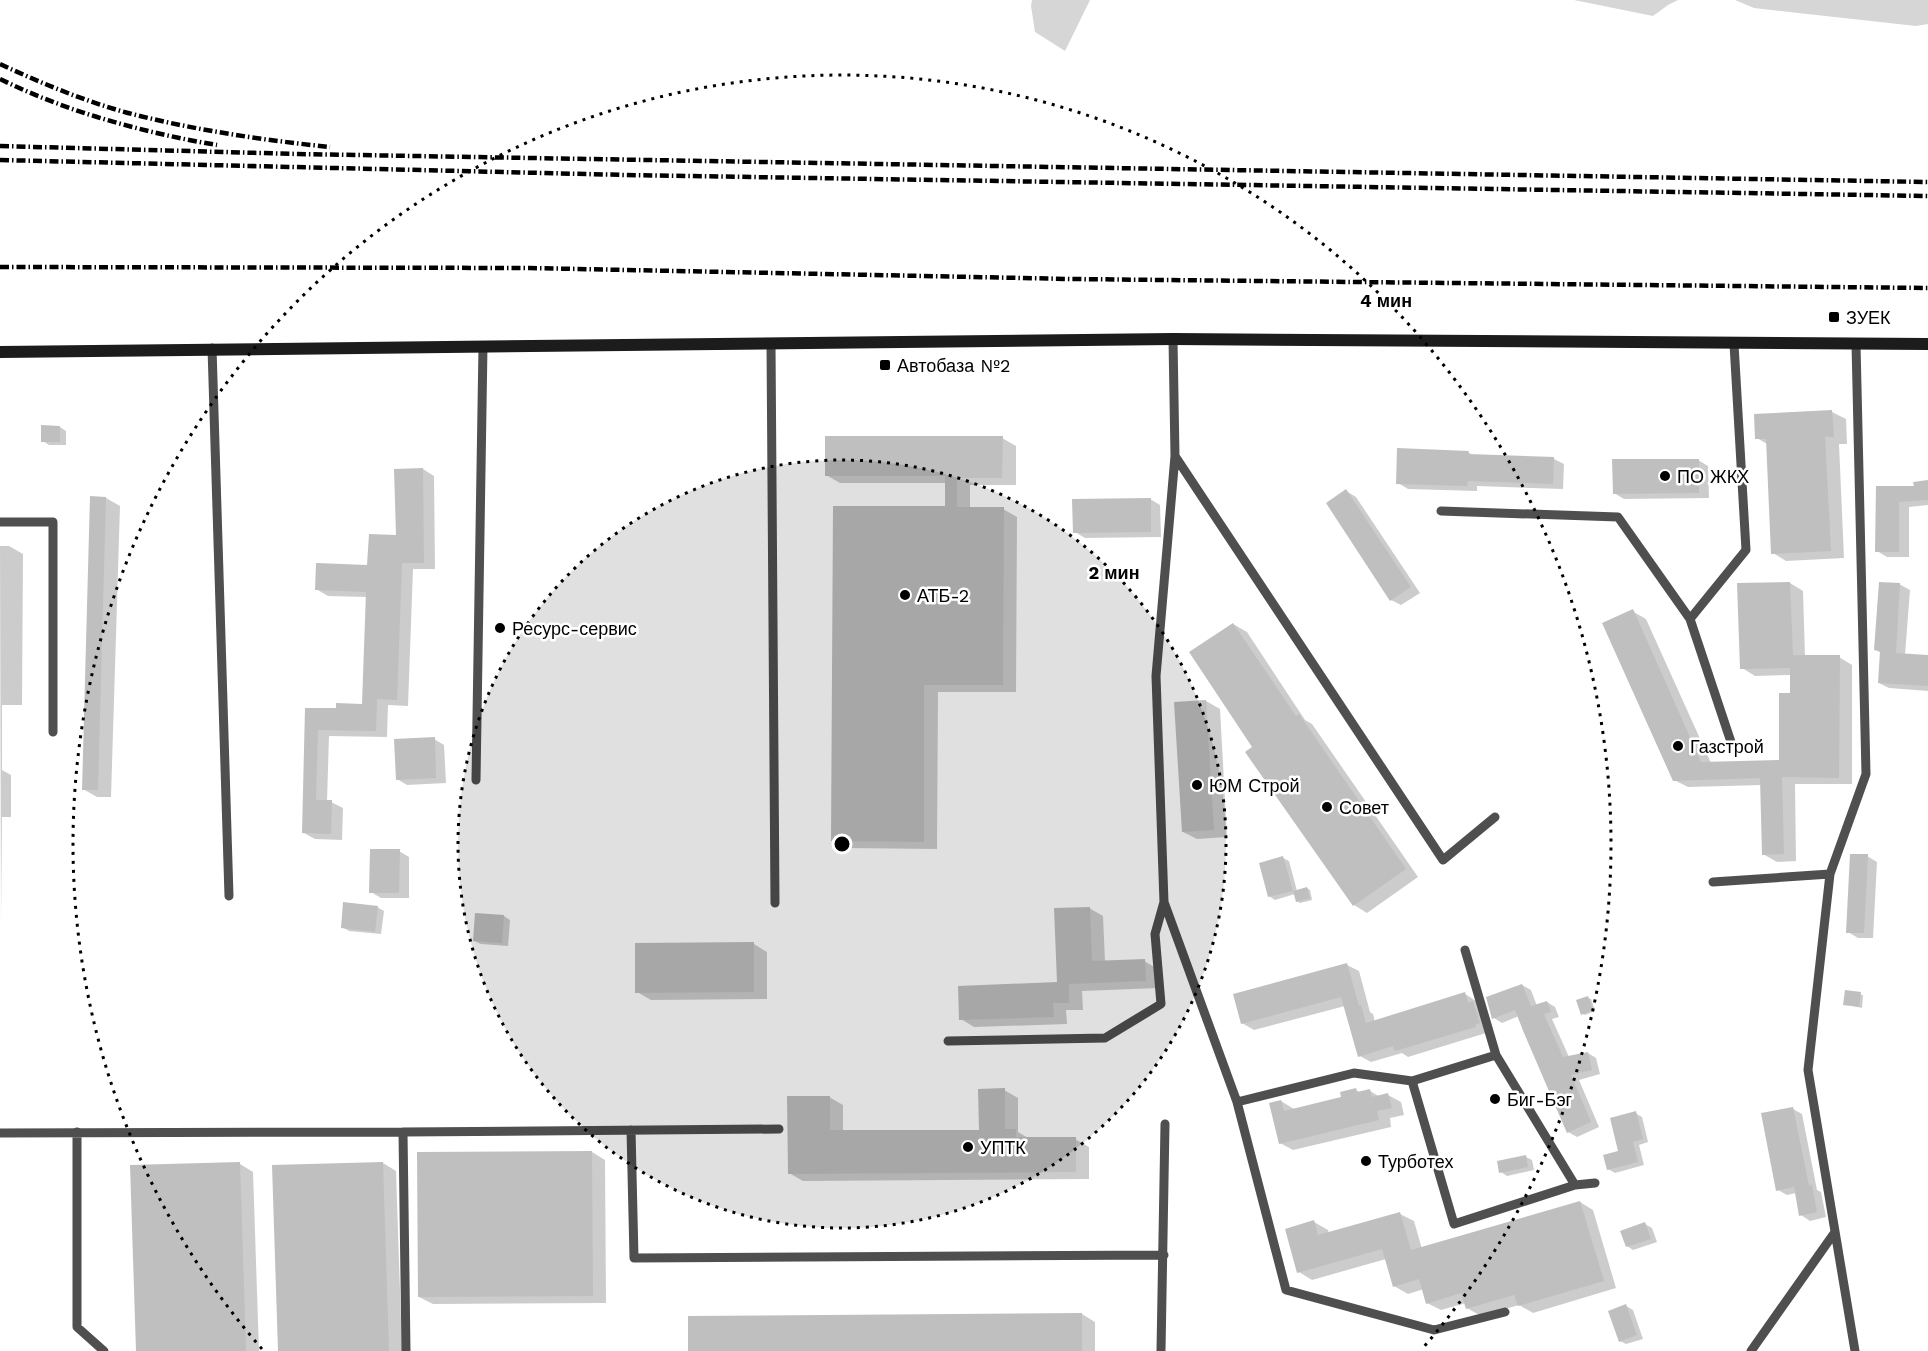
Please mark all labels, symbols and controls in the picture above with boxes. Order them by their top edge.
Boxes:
text: 4 мин [1360,290,1412,311]
place label: ЗУЕК [1846,307,1891,328]
marker: ЗУЕК [1827,310,1841,324]
place label: Автобаза №2 [897,355,1011,376]
marker: Автобаза №2 [878,358,892,372]
place label: ПО ЖКХ [1677,466,1749,487]
marker: ПО ЖКХ [1658,469,1672,483]
text: 2 мин [1088,562,1140,583]
place label: АТБ-2 [917,585,969,606]
marker: АТБ-2 [898,588,912,602]
place label: Ресурс-сервис [512,618,637,639]
marker: Ресурс-сервис [493,621,507,635]
place label: Газстрой [1690,736,1764,757]
marker: Газстрой [1671,739,1685,753]
place label: ЮМ Строй [1209,775,1300,796]
marker: ЮМ Строй [1190,778,1204,792]
place label: Совет [1339,797,1389,818]
marker: Совет [1320,800,1334,814]
centre of rings [832,834,852,854]
place label: Биг-Бэг [1507,1089,1573,1110]
marker: Биг-Бэг [1488,1092,1502,1106]
place label: УПТК [980,1137,1026,1158]
marker: УПТК [961,1140,975,1154]
place label: Турботех [1378,1151,1453,1172]
marker: Турботех [1359,1154,1373,1168]

